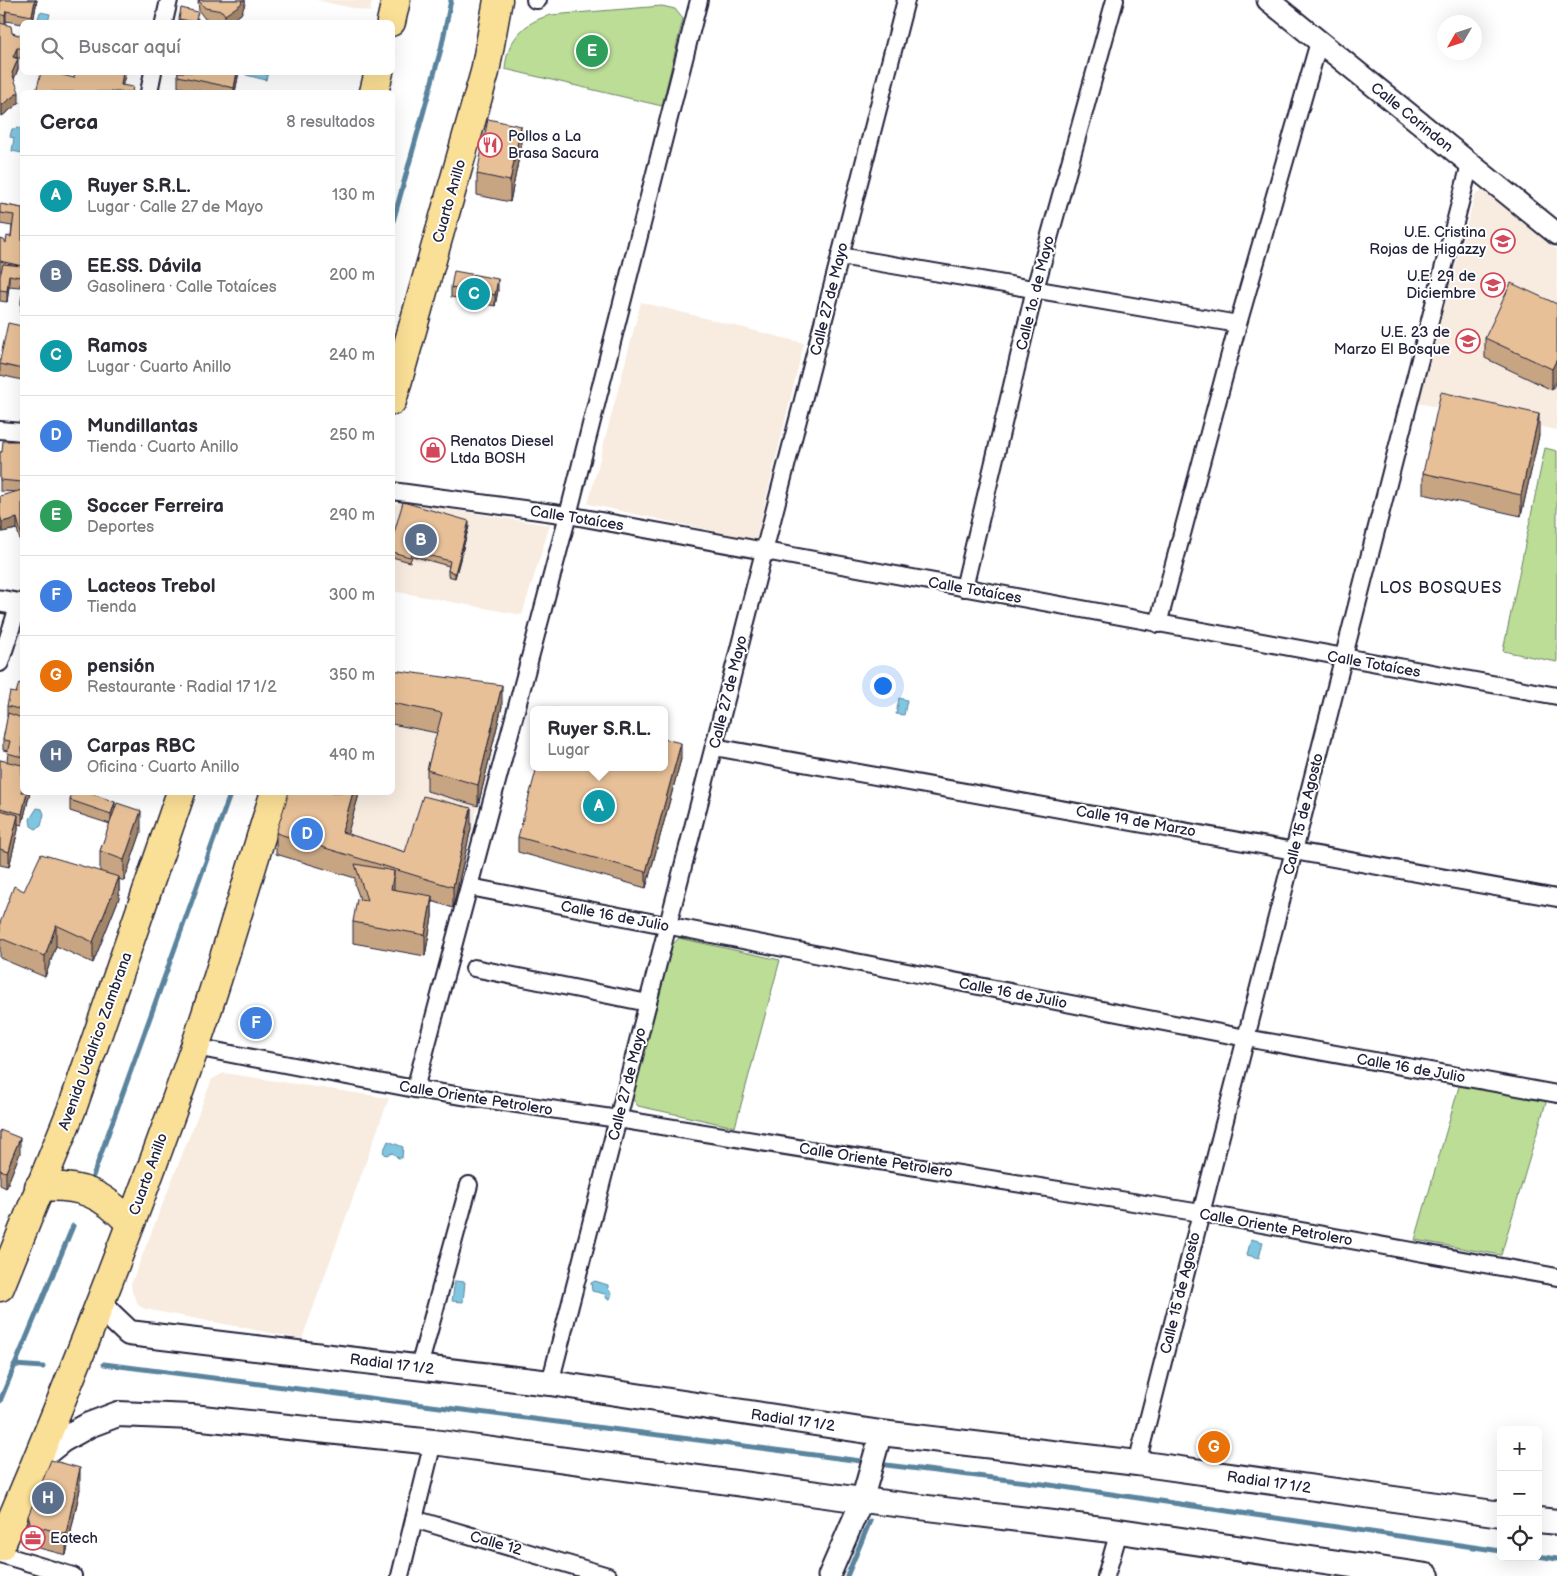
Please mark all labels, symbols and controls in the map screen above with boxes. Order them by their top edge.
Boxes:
north arrow [1437,15,1482,60]
search box [20,20,395,75]
pin: E [576,32,608,70]
icon: search [38,34,66,62]
text: Buscar aquí [78,36,181,59]
street label: Calle Corindon [1367,78,1457,157]
text: Cerca [40,110,98,135]
text: 8 resultados [286,113,375,132]
place label: Pollos a La Brasa Sacura [508,127,599,163]
restaurant icon: Pollos a La Brasa Sacura [477,132,503,158]
street label: Cuarto Anillo [428,157,470,245]
text: Ruyer S.R.L. [87,175,191,198]
text: A [51,186,61,205]
text: 130 m [332,186,375,205]
text: Lugar · Calle 27 de Mayo [87,198,263,217]
place label: U.E. Cristina Rojas de Higazzy [1369,223,1486,259]
school or university icon: U.E. Cristina Rojas de Higazzy [1490,228,1516,254]
street label: Calle 1o. de Mayo [1012,234,1059,352]
street label: Calle 27 de Mayo [806,241,853,358]
text: EE.SS. Dávila [87,255,202,278]
text: B [50,266,62,285]
text: 200 m [329,266,375,285]
place label: U.E. 29 de Diciembre [1406,267,1476,303]
school or university icon: U.E. 29 de Diciembre [1480,272,1506,298]
pin: C [458,275,490,313]
text: Gasolinera · Calle Totaíces [87,278,277,297]
place label: U.E. 23 de Marzo El Bosque [1334,323,1450,359]
school or university icon: U.E. 23 de Marzo El Bosque [1455,328,1481,354]
text: Ramos [87,335,147,358]
text: C [50,346,62,365]
text: 240 m [329,346,375,365]
text: Lugar · Cuarto Anillo [87,358,231,377]
text: Mundillantas [87,415,198,438]
text: D [50,426,62,445]
text: 250 m [329,426,375,445]
place label: Renatos Diesel Ltda BOSH [450,432,554,468]
shop icon: Renatos Diesel Ltda BOSH [420,437,446,463]
text: Tienda · Cuarto Anillo [87,438,239,457]
text: Soccer Ferreira [87,495,224,518]
street label: Calle Totaíces [529,502,626,535]
text: E [51,506,61,525]
text: 290 m [329,506,375,525]
text: Deportes [87,518,154,537]
pin: B [405,521,437,559]
street label: Calle Totaíces [927,573,1024,608]
text: Lacteos Trebol [87,575,216,598]
district label: LOS BOSQUES [1379,579,1503,598]
text: F [51,586,61,605]
text: 300 m [329,586,375,605]
text: Tienda [87,598,136,617]
street label: Calle 27 de Mayo [705,634,752,751]
street label: Calle Totaíces [1326,647,1423,682]
text: pensión [87,655,155,678]
text: G [50,666,62,685]
text: 350 m [329,666,375,685]
your location [870,673,896,699]
text: Restaurante · Radial 17 1/2 [87,678,277,697]
popup [530,706,668,771]
text: Ruyer S.R.L. [547,718,651,741]
text: Carpas RBC [87,735,195,758]
text: Lugar [547,741,589,760]
text: H [50,746,62,765]
text: 490 m [329,746,375,765]
street label: Calle 15 de Agosto [1279,751,1328,877]
text: Oficina · Cuarto Anillo [87,758,240,777]
pin: A [583,787,615,825]
street label: Calle 19 de Marzo [1074,802,1197,841]
pin: D [291,815,323,853]
street label: Calle 16 de Julio [559,897,671,936]
street label: Avenida Udalrico Zambrana [54,950,137,1133]
street label: Calle 16 de Julio [957,974,1069,1013]
pin: F [240,1004,272,1042]
street label: Calle 27 de Mayo [604,1026,651,1143]
street label: Calle 16 de Julio [1355,1050,1467,1087]
street label: Calle Oriente Petrolero [398,1077,554,1120]
street label: Cuarto Anillo [125,1130,172,1218]
street label: Calle Oriente Petrolero [798,1139,954,1182]
street label: Calle Oriente Petrolero [1198,1205,1354,1250]
street label: Calle 15 de Agosto [1156,1230,1205,1356]
street label: Radial 17 1/2 [349,1350,435,1379]
street label: Radial 17 1/2 [750,1405,836,1436]
map controls [1497,1426,1542,1561]
button: + [1497,1426,1542,1471]
pin: G [1198,1428,1230,1466]
street label: Radial 17 1/2 [1226,1467,1312,1498]
button: − [1497,1471,1542,1516]
pin: H [32,1479,64,1517]
button: locate [1497,1516,1542,1561]
office icon: Eatech [20,1525,46,1551]
street label: Calle 12 [468,1527,524,1560]
place label: Eatech [50,1529,98,1548]

